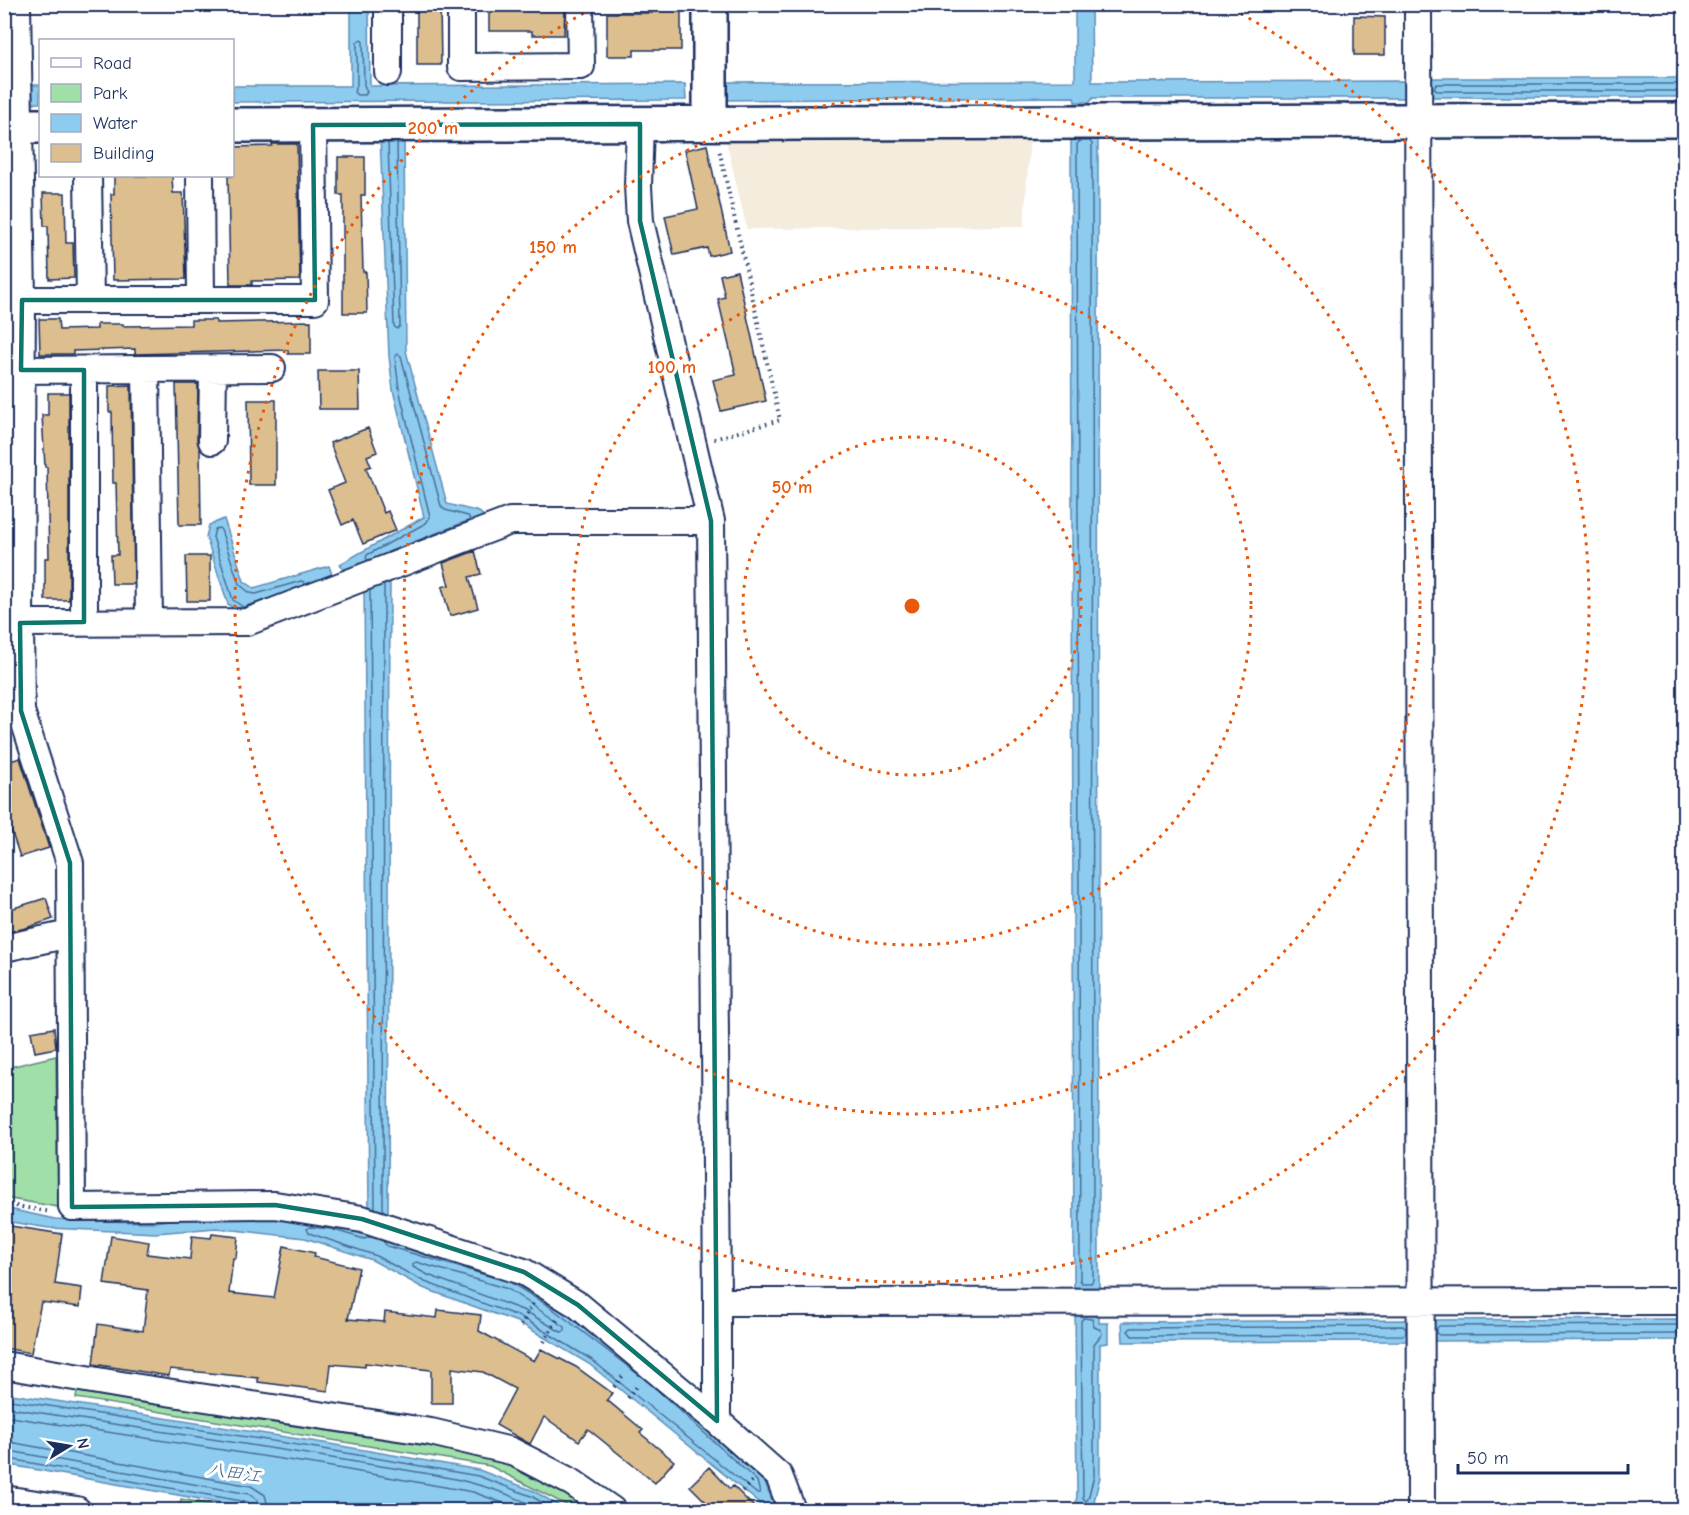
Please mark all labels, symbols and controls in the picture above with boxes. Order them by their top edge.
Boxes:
legend [39,39,234,177]
text: Road [93,53,132,74]
text: Park [93,83,128,104]
text: Water [93,113,138,134]
text: 200 m [408,118,458,139]
text: Building [93,143,155,164]
text: 150 m [529,237,577,258]
text: 100 m [648,357,696,378]
text: 50 m [772,477,812,498]
centre of rings [902,596,922,616]
north arrow [39,1416,99,1476]
text: N [73,1436,93,1450]
scale bar [1458,1437,1628,1475]
text: 50 m [1467,1448,1509,1469]
water label: 八田江 [206,1458,263,1488]

